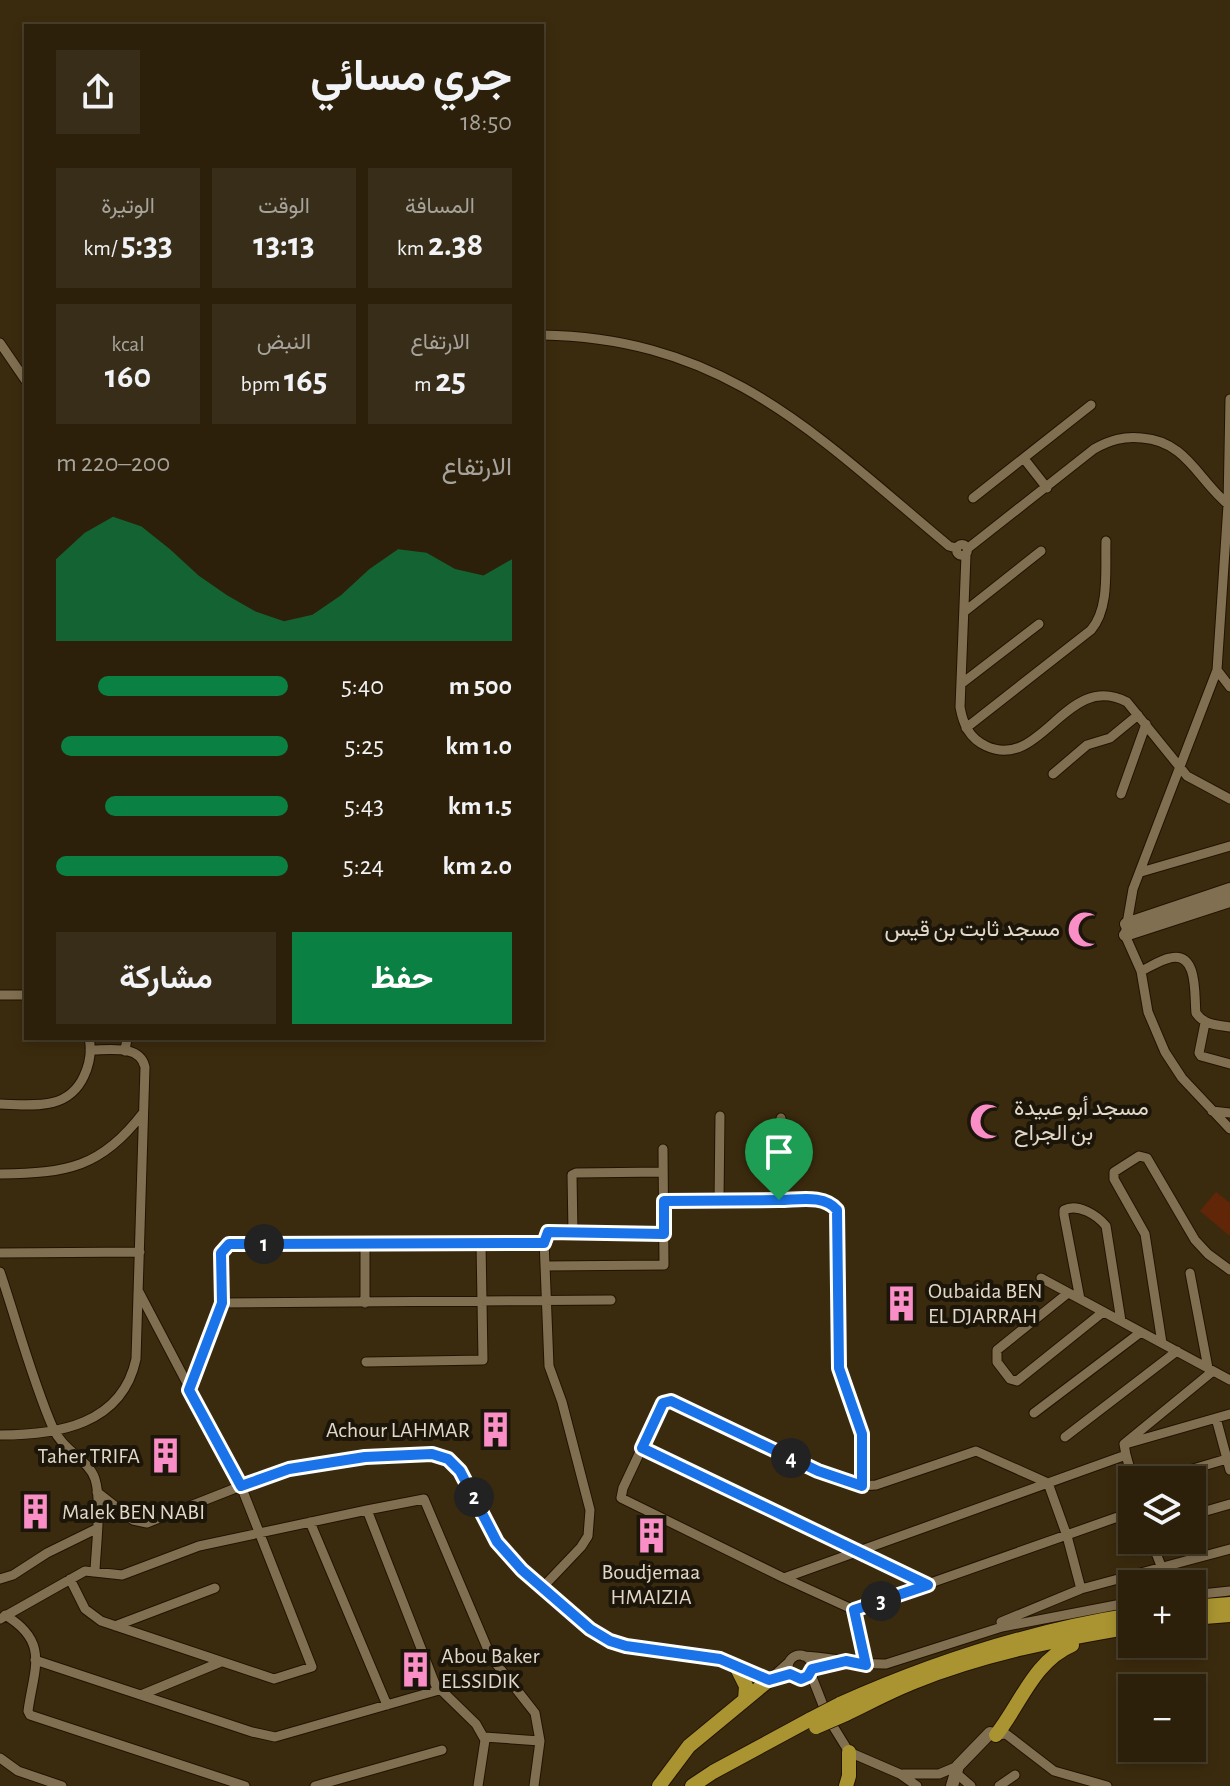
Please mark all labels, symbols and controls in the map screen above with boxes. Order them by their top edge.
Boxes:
button: share [56,50,140,134]
text: جري مسائي [310,55,512,99]
text: 18:50 [460,109,512,135]
text: الوتيرة [101,195,155,217]
text: الوقت [258,195,310,217]
text: المسافة [405,195,475,217]
text: 5:33 [121,228,173,262]
text: 13:13 [253,228,315,262]
text: 2.38 [428,228,483,262]
text: /km [83,237,121,259]
text: km [397,237,428,259]
text: النبض [257,331,311,353]
text: الارتفاع [410,331,470,353]
text: kcal [111,333,145,355]
text: 160 [105,360,151,394]
text: 165 [284,364,327,398]
text: 25 [435,364,466,398]
text: bpm [241,373,284,395]
text: m [414,373,435,395]
text: 200–220 m [56,450,170,476]
text: الارتفاع [441,454,512,480]
text: 5:40 [341,673,384,699]
text: 500 m [449,673,512,699]
text: 5:25 [344,733,384,759]
text: 1.0 km [445,733,512,759]
text: 5:43 [344,793,384,819]
text: 1.5 km [448,793,512,819]
text: 5:24 [343,853,384,879]
text: 2.0 km [442,853,512,879]
mosque icon: مسجد ثابت بن قيس [1067,910,1105,948]
place label: مسجد ثابت بن قيس [885,918,1060,942]
button: مشاركة [56,932,276,1024]
button: حفظ [292,932,512,1024]
place label: مسجد أبو عبيدة بن الجراح [1014,1096,1149,1147]
mosque icon: مسجد أبو عبيدة بن الجراح [969,1102,1007,1140]
pin [745,1118,813,1200]
icon: arrive [757,1130,801,1174]
pin: 1 [244,1224,284,1264]
text: 1 [260,1233,268,1255]
place label: Oubaida BEN EL DJARRAH [928,1280,1043,1327]
building icon: Oubaida BEN EL DJARRAH [883,1285,921,1323]
building icon: Achour LAHMAR [477,1411,515,1449]
place label: Achour LAHMAR [326,1419,470,1441]
building icon: Taher TRIFA [147,1437,185,1475]
pin: 4 [771,1438,811,1478]
place label: Taher TRIFA [38,1445,140,1467]
text: 4 [785,1447,797,1469]
map controls [1118,1466,1206,1762]
button: layers [1118,1466,1206,1554]
pin: 2 [454,1477,494,1517]
text: 2 [469,1486,479,1508]
building icon: Malek BEN NABI [17,1493,55,1531]
place label: Malek BEN NABI [62,1501,205,1523]
building icon: Boudjemaa HMAIZIA [632,1517,670,1555]
place label: Boudjemaa HMAIZIA [602,1561,700,1608]
button: + [1118,1570,1206,1658]
pin: 3 [861,1581,901,1621]
text: 3 [876,1590,886,1612]
place label: Abou Baker ELSSIDIK [441,1645,540,1692]
building icon: Abou Baker ELSSIDIK [396,1650,434,1688]
button: − [1118,1674,1206,1762]

